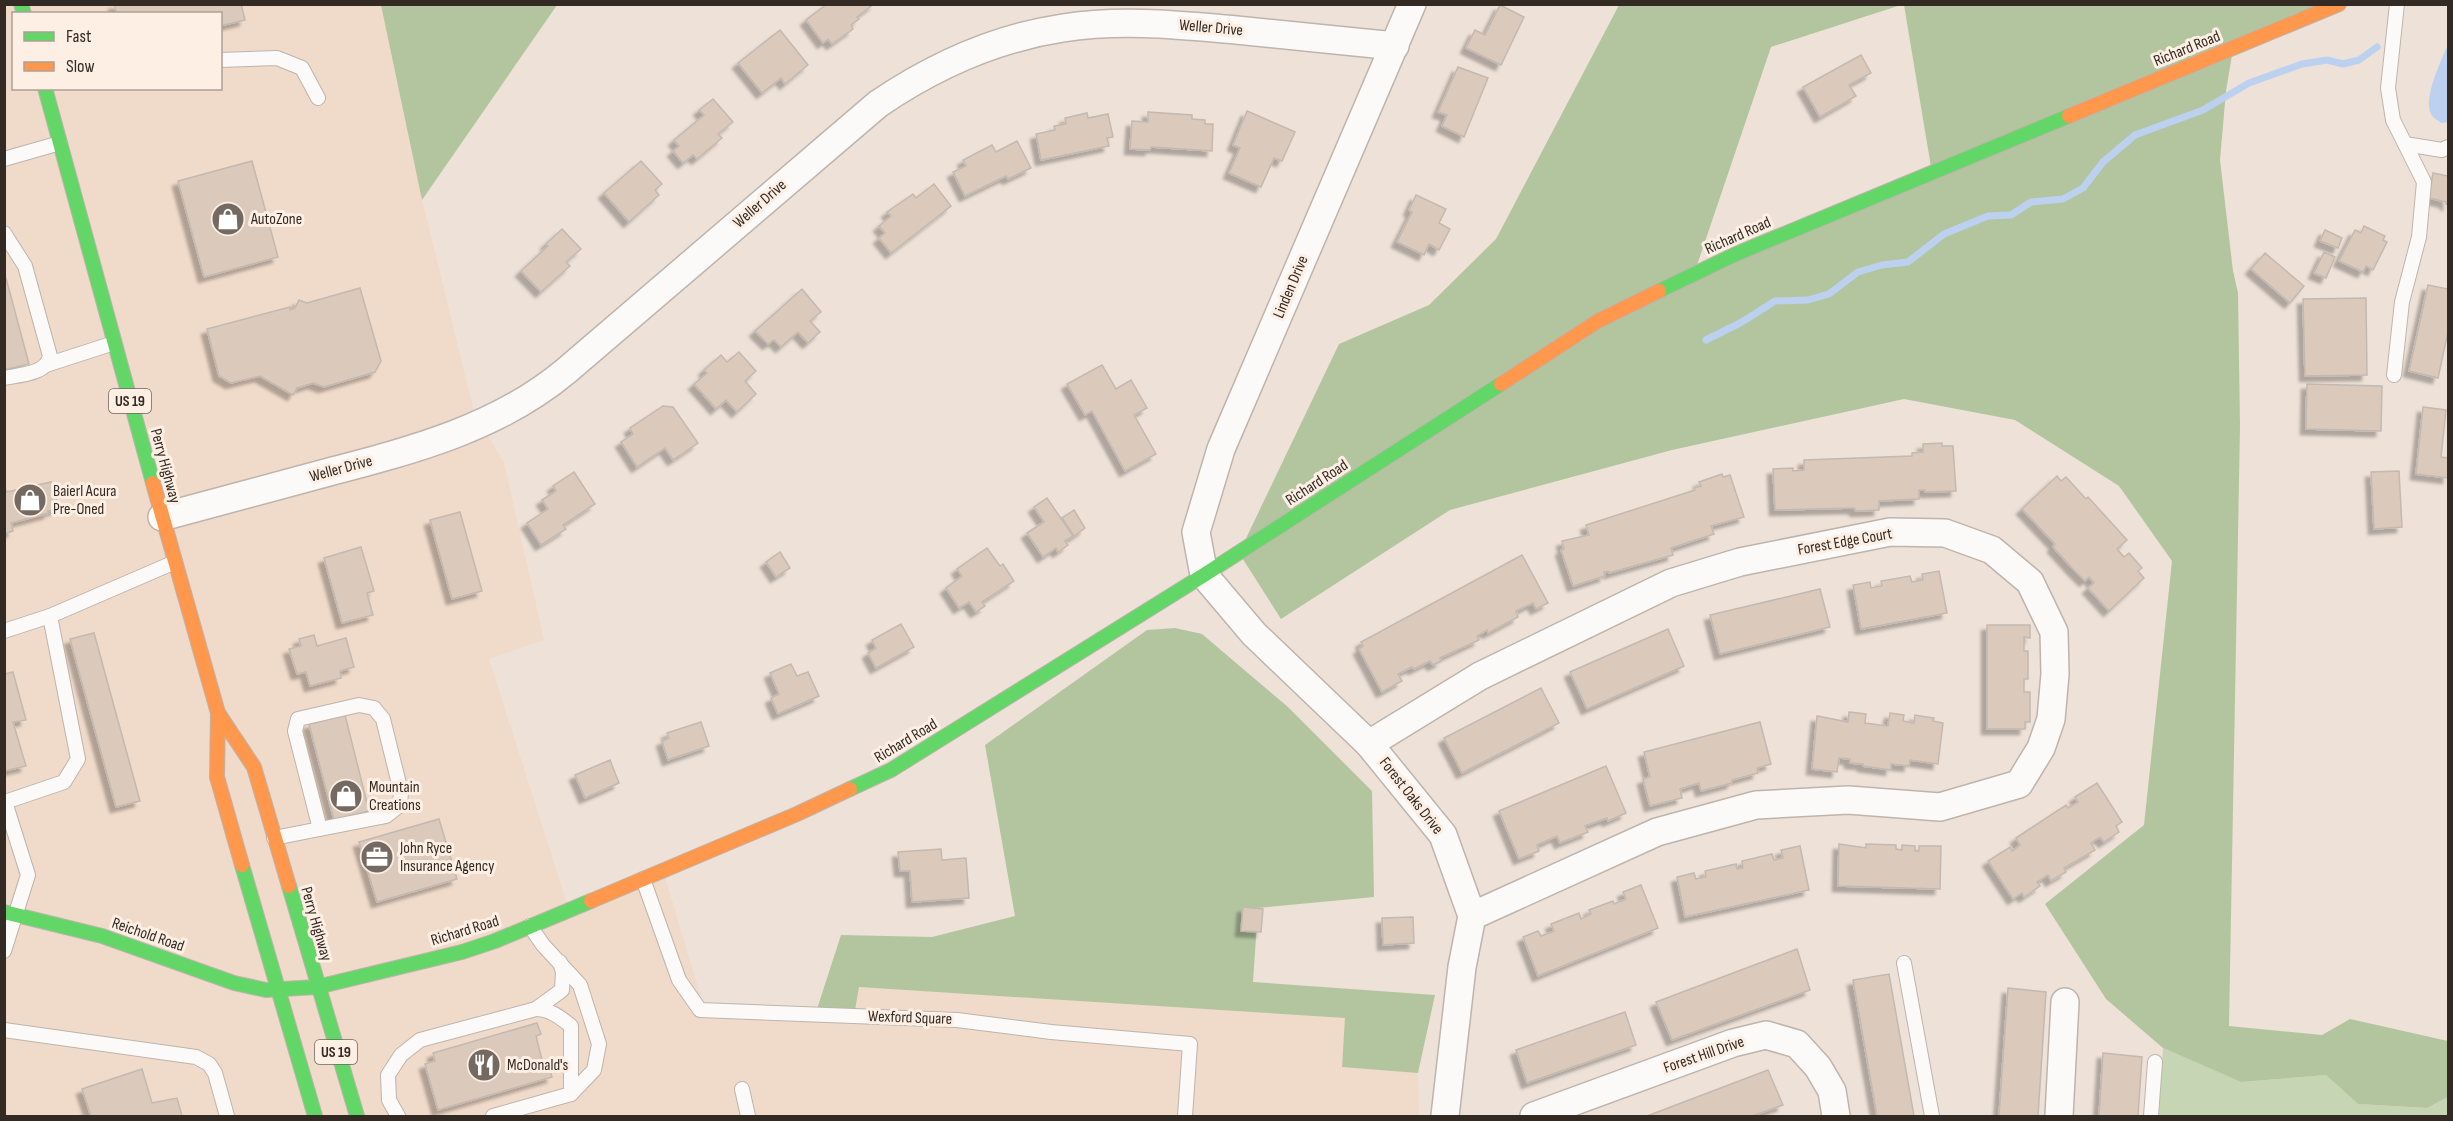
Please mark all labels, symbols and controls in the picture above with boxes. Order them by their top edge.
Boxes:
legend [12,12,222,90]
street label: Weller Drive [1178,16,1244,40]
text: Fast [66,26,92,47]
street label: Richard Road [2151,27,2223,71]
text: Slow [66,56,95,77]
street label: Weller Drive [730,176,790,232]
shop icon: AutoZone [210,201,246,237]
place label: AutoZone [250,210,302,229]
street label: Richard Road [1702,213,1774,259]
street label: Linden Drive [1269,253,1313,321]
road number: US 19 [109,389,151,413]
street label: Perry Highway [146,427,184,505]
street label: Weller Drive [308,452,374,486]
street label: Richard Road [1282,456,1352,510]
shop icon: Baierl Acura Pre-Oned [12,482,48,518]
place label: Baierl Acura Pre-Oned [53,482,117,519]
street label: Forest Edge Court [1796,524,1894,560]
street label: Richard Road [871,715,941,767]
street label: Forest Oaks Drive [1375,754,1447,838]
shop icon: Mountain Creations [328,778,364,814]
place label: Mountain Creations [369,778,421,815]
office icon: John Ryce Insurance Agency [359,839,395,875]
place label: John Ryce Insurance Agency [399,839,494,876]
street label: Perry Highway [296,885,336,963]
street label: Richard Road [429,912,501,950]
street label: Reichold Road [109,914,187,956]
street label: Wexford Square [868,1007,952,1029]
street label: Forest Hill Drive [1661,1032,1747,1078]
road number: US 19 [315,1040,357,1064]
restaurant icon: McDonald's [466,1047,502,1083]
place label: McDonald's [507,1056,569,1075]

